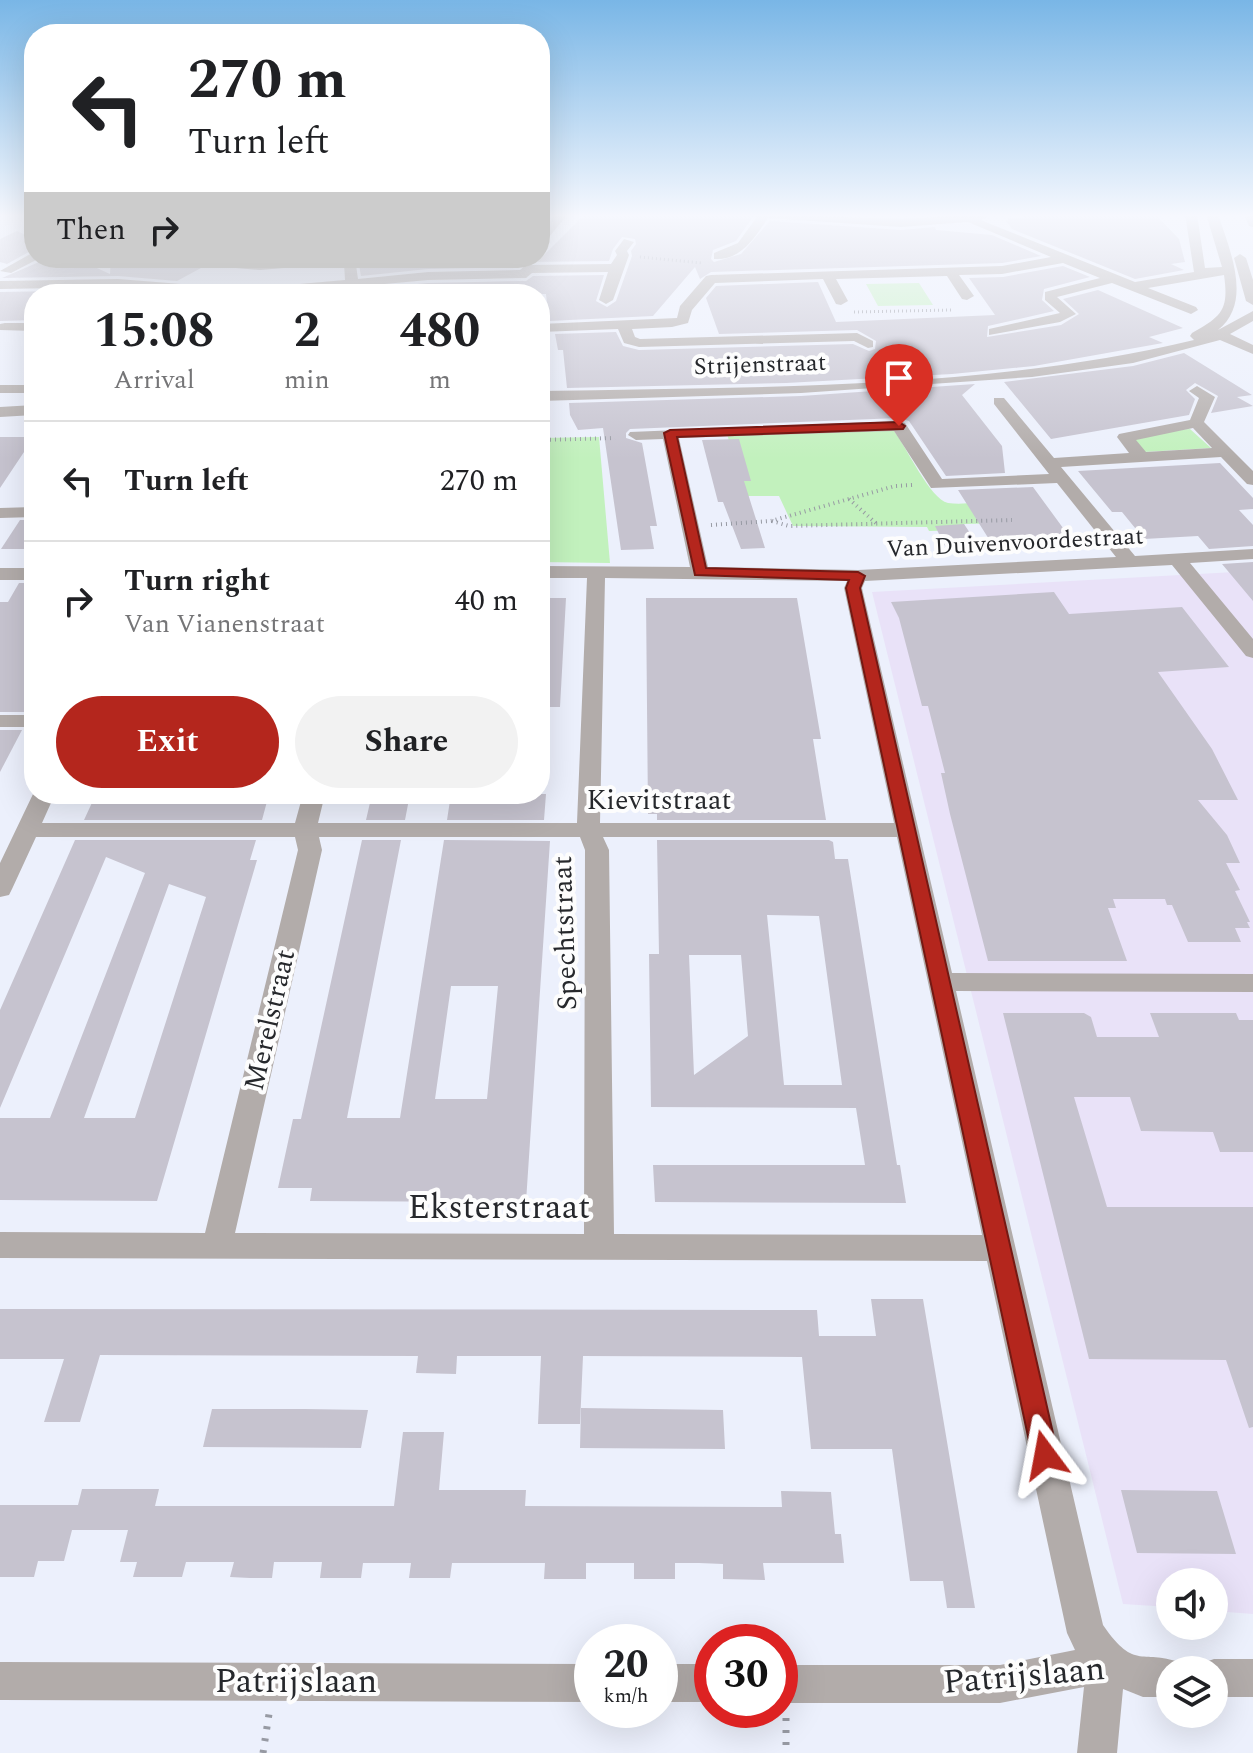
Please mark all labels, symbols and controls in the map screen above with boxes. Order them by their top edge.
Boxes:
text: 270 m [188,38,347,123]
icon: left [56,56,160,160]
text: Turn left [188,115,329,170]
text: Then [56,207,126,253]
icon: right [142,208,186,252]
text: 15:08 [94,295,214,368]
text: 2 [293,295,320,368]
text: 480 [399,295,480,368]
pin [865,344,933,426]
street label: Strijenstraat [693,345,827,385]
icon: arrive [877,356,921,400]
text: Arrival [114,360,195,400]
text: min [284,360,330,400]
text: m [429,360,451,400]
text: Turn left [124,458,249,504]
text: 270 m [440,458,518,504]
icon: left [56,459,100,503]
street label: Van Duivenvoordestraat [886,518,1144,568]
text: Turn right [124,558,270,604]
text: 40 m [455,578,518,624]
icon: right [56,579,100,623]
text: Van Vianenstraat [124,604,325,644]
button: Exit [56,696,279,788]
button: Share [295,696,518,788]
street label: Kievitstraat [587,779,732,822]
street label: Spechtstraat [541,855,589,1011]
street label: Merelstraat [233,945,307,1095]
street label: Eksterstraat [408,1182,590,1234]
position arrow [1003,1413,1087,1497]
map controls [1156,1568,1228,1728]
button: sound [1156,1568,1228,1640]
speed limit sign: 30 [694,1624,798,1728]
text: 20 [604,1635,648,1696]
street label: Patrijslaan [941,1643,1107,1709]
street label: Patrijslaan [215,1656,377,1708]
button: layers [1156,1656,1228,1728]
text: km/h [604,1681,649,1711]

